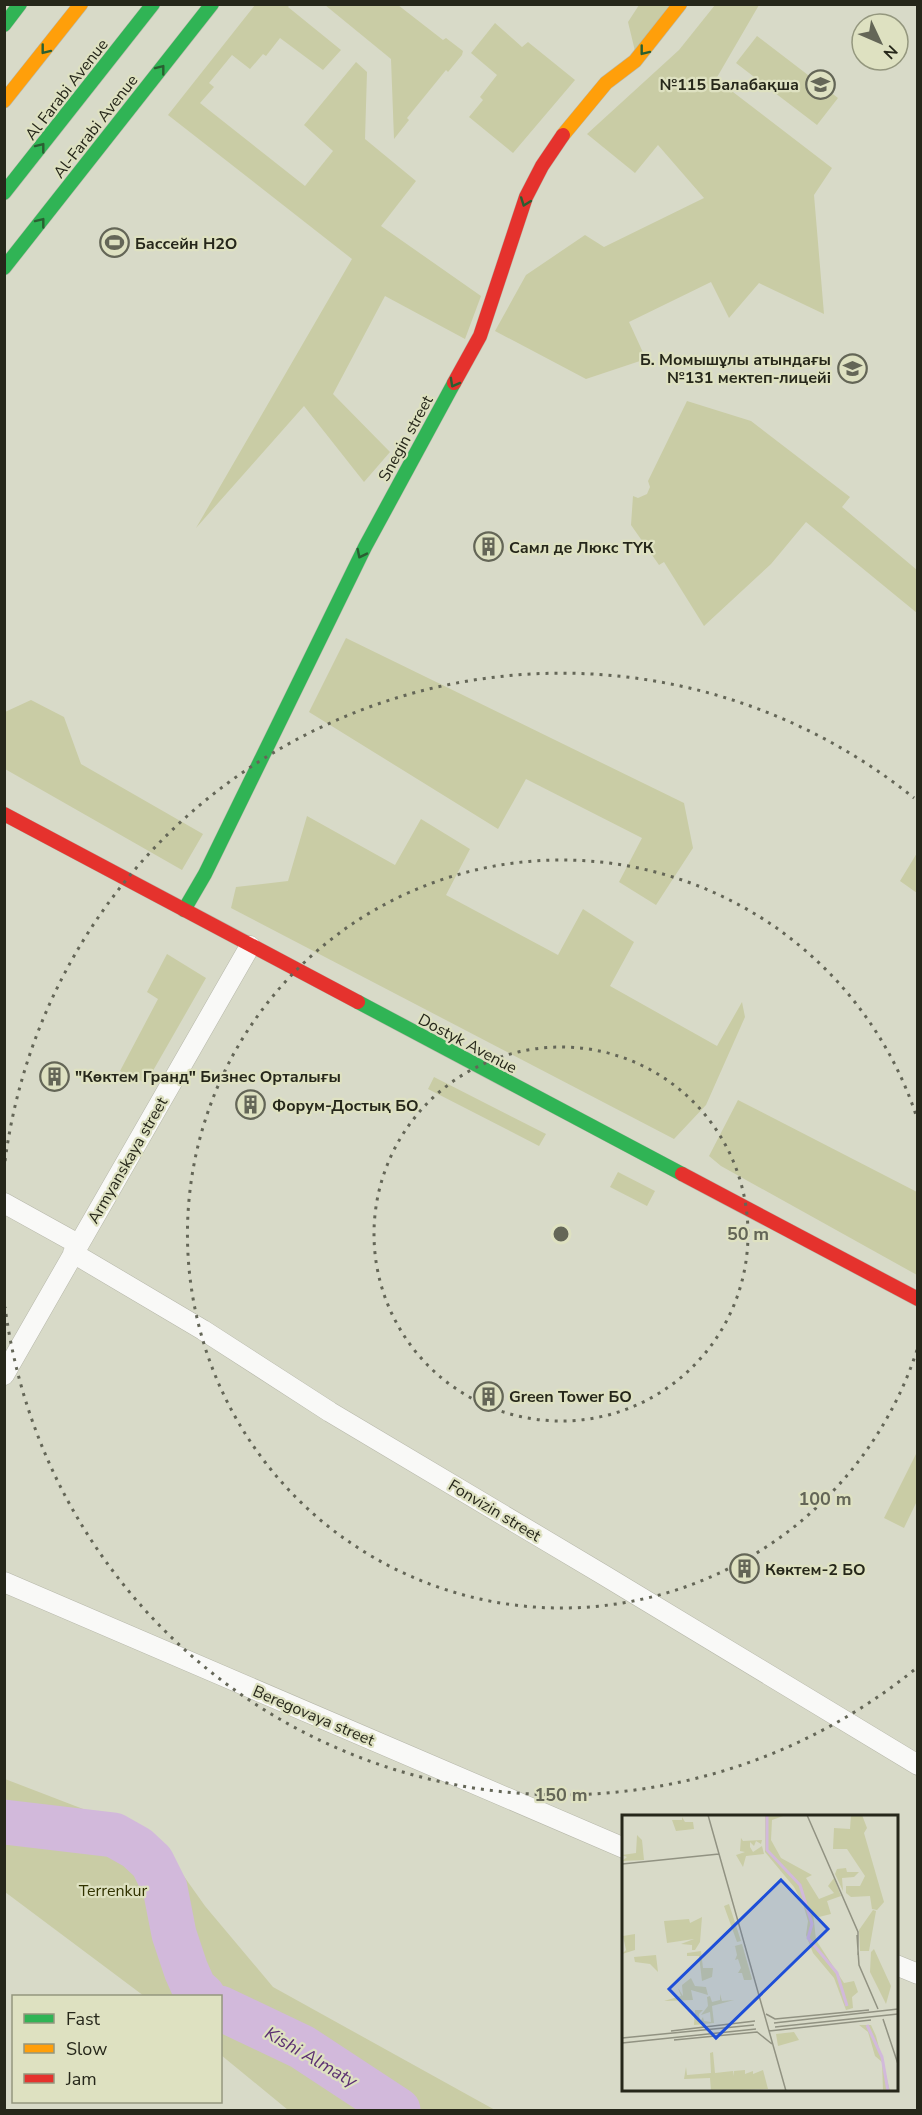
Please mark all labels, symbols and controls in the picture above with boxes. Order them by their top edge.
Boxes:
north arrow [850,12,910,72]
street label: Al Farabi Avenue [20,34,113,145]
text: N [878,40,902,64]
one-way arrow [41,44,52,55]
one-way arrow [640,44,651,55]
one-way arrow [154,65,165,76]
school or university icon: №115 Балабақша [804,68,836,100]
street label: Al-Farabi Avenue [48,70,143,183]
place label: №115 Балабақша [660,74,799,96]
one-way arrow [33,143,44,154]
one-way arrow [520,196,532,207]
one-way arrow [33,218,44,229]
sports icon: Бассейн H2O [98,227,130,259]
place label: Бассейн H2O [135,233,237,255]
place label: Б. Момышұлы атындағы №131 мектеп-лицейі [640,349,831,389]
school or university icon: Б. Момышұлы атындағы №131 мектеп-лицейі [836,352,868,384]
one-way arrow [450,377,461,387]
street label: Snegin street [373,391,439,485]
building icon: Самл де Люкс ТҮК [472,531,504,563]
place label: Самл де Люкс ТҮК [509,537,654,559]
one-way arrow [357,548,369,559]
street label: Dostyk Avenue [414,1009,521,1079]
building icon: "Көктем Гранд" Бизнес Орталығы [38,1060,70,1092]
place label: "Көктем Гранд" Бизнес Орталығы [75,1066,341,1088]
building icon: Форум-Достық БО [235,1089,267,1121]
street label: Armyanskaya street [83,1093,173,1228]
place label: Форум-Достық БО [272,1095,419,1117]
text: 50 m [727,1222,769,1246]
centre of rings [551,1224,571,1244]
building icon: Green Tower БО [472,1380,504,1412]
place label: Green Tower БО [509,1386,632,1408]
street label: Fonvizin street [444,1475,545,1547]
text: 100 m [798,1487,852,1511]
building icon: Көктем-2 БО [728,1553,760,1585]
place label: Көктем-2 БО [765,1559,866,1581]
street label: Beregovaya street [249,1680,378,1752]
text: 150 m [534,1783,588,1807]
inset map [622,1815,898,2091]
park label: Terrenkur [79,1880,148,1902]
legend [12,1995,222,2103]
text: Fast [66,2007,101,2031]
water label: Kіshі Almaty [261,2021,362,2093]
text: Slow [66,2037,107,2061]
text: Jam [65,2067,97,2091]

